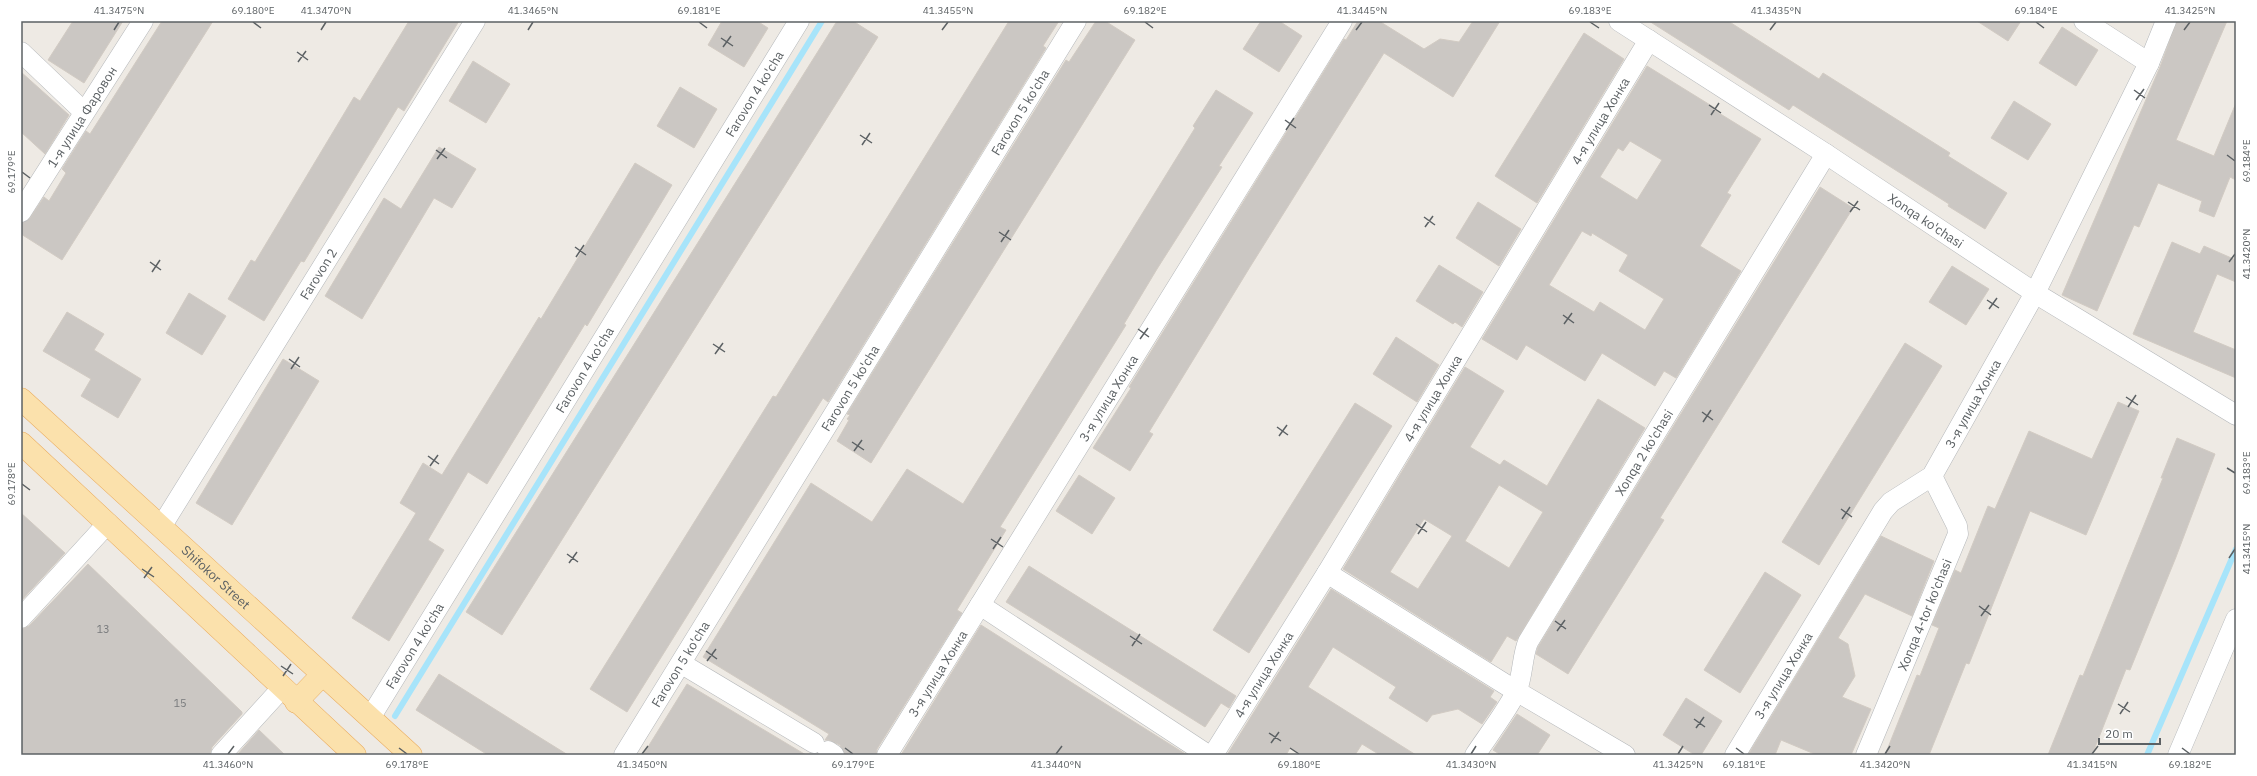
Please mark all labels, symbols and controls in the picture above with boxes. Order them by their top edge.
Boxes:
text: 41.3475°N [94,4,144,17]
text: 69.180°E [231,4,275,17]
text: 41.3470°N [301,4,351,17]
text: 41.3465°N [508,4,558,17]
text: 69.181°E [677,4,721,17]
text: 41.3455°N [923,4,973,17]
text: 69.182°E [1123,4,1167,17]
text: 41.3445°N [1337,4,1387,17]
text: 69.183°E [1568,4,1612,17]
text: 41.3435°N [1751,4,1801,17]
text: 69.184°E [2014,4,2058,17]
text: 41.3425°N [2165,4,2215,17]
street label: Farovon 4 ko'cha [721,48,787,140]
street label: 1-я улица Фаровон [43,63,121,171]
street label: Farovon 5 ko'cha [987,66,1053,158]
street label: 4-я улица Хонка [1567,74,1633,168]
text: 69.184°E [2240,139,2253,183]
text: 69.179°E [5,150,18,194]
street label: Xonqa ko'chasi [1885,189,1967,252]
text: 41.3420°N [2240,229,2253,279]
street label: Farovon 2 [296,245,341,303]
street label: Farovon 4 ko'cha [551,323,617,416]
street label: Farovon 5 ko'cha [817,342,883,434]
street label: 3-я улица Хонка [1075,351,1142,445]
street label: 4-я улица Хонка [1400,351,1465,445]
street label: 3-я улица Хонка [1941,356,2004,451]
street label: Xonqa 2 ko'chasi [1611,406,1677,499]
text: 69.183°E [2240,451,2253,495]
text: 69.178°E [5,462,18,506]
text: 41.3415°N [2240,524,2253,574]
street label: Shifokor Street [178,541,254,613]
street label: Xonqa 4-tor ko'chasi [1894,556,1955,673]
street label: Farovon 4 ko'cha [382,599,448,692]
street label: Farovon 5 ko'cha [647,618,713,710]
house number: 13 [96,622,110,636]
street label: 3-я улица Хонка [904,627,971,720]
street label: 4-я улица Хонка [1230,628,1297,721]
street label: 3-я улица Хонка [1750,629,1816,722]
house number: 15 [173,696,187,710]
scale bar [2099,720,2160,746]
text: 20 m [2105,726,2133,741]
text: 41.3460°N [203,758,253,771]
text: 69.178°E [385,758,429,771]
text: 41.3450°N [617,758,667,771]
text: 69.179°E [831,758,875,771]
text: 41.3440°N [1031,758,1081,771]
text: 69.180°E [1277,758,1321,771]
text: 41.3430°N [1446,758,1496,771]
text: 41.3425°N [1653,758,1703,771]
text: 69.181°E [1722,758,1766,771]
text: 41.3420°N [1860,758,1910,771]
text: 41.3415°N [2067,758,2117,771]
text: 69.182°E [2168,758,2212,771]

